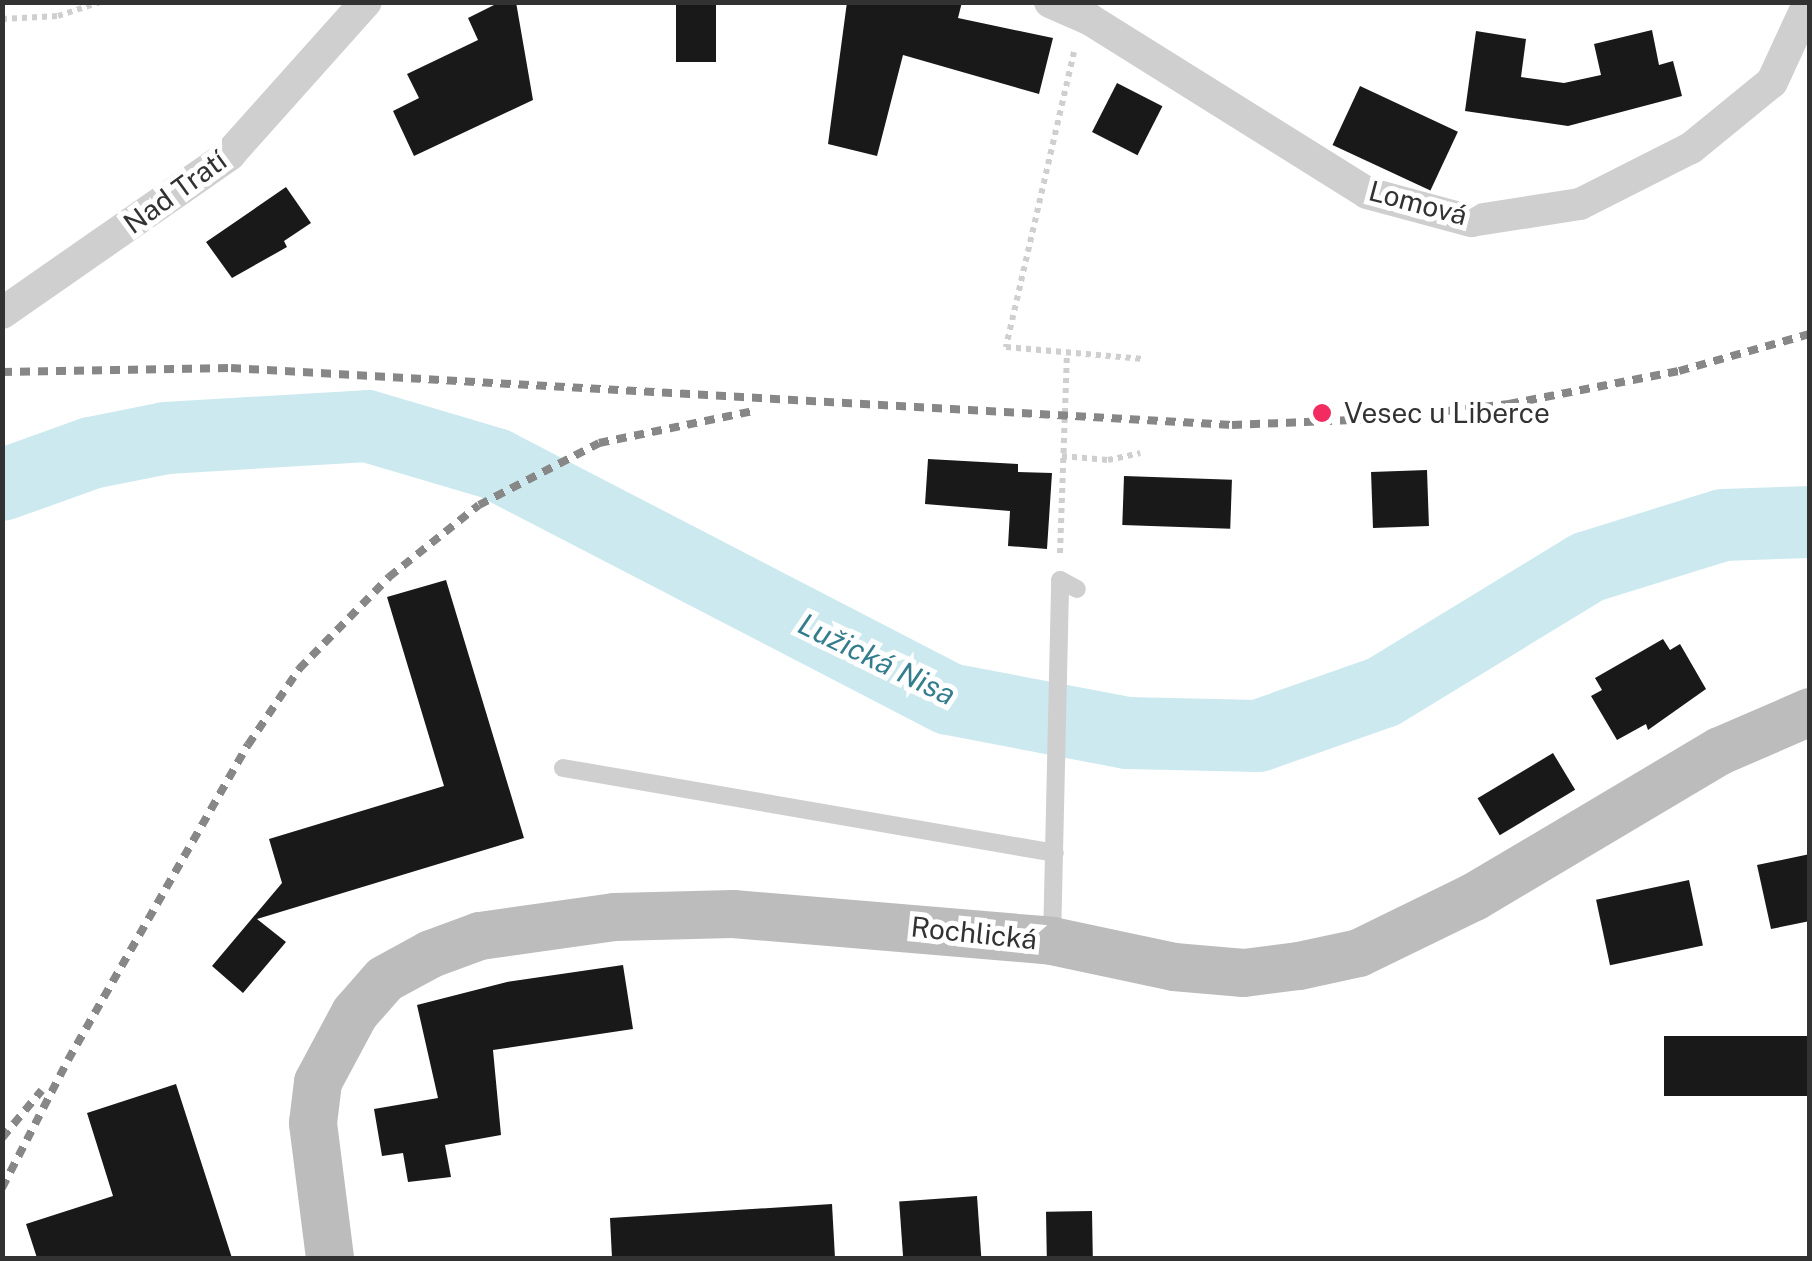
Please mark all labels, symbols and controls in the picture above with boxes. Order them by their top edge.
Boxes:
street label: Nad Tratí [117,144,233,240]
street label: Lomová [1365,174,1471,232]
place label: Vesec u Liberce [1344,396,1550,430]
marker: Vesec u Liberce [1309,400,1335,426]
water label: Lužická Nisa [793,605,961,713]
street label: Rochlická [909,910,1039,956]

